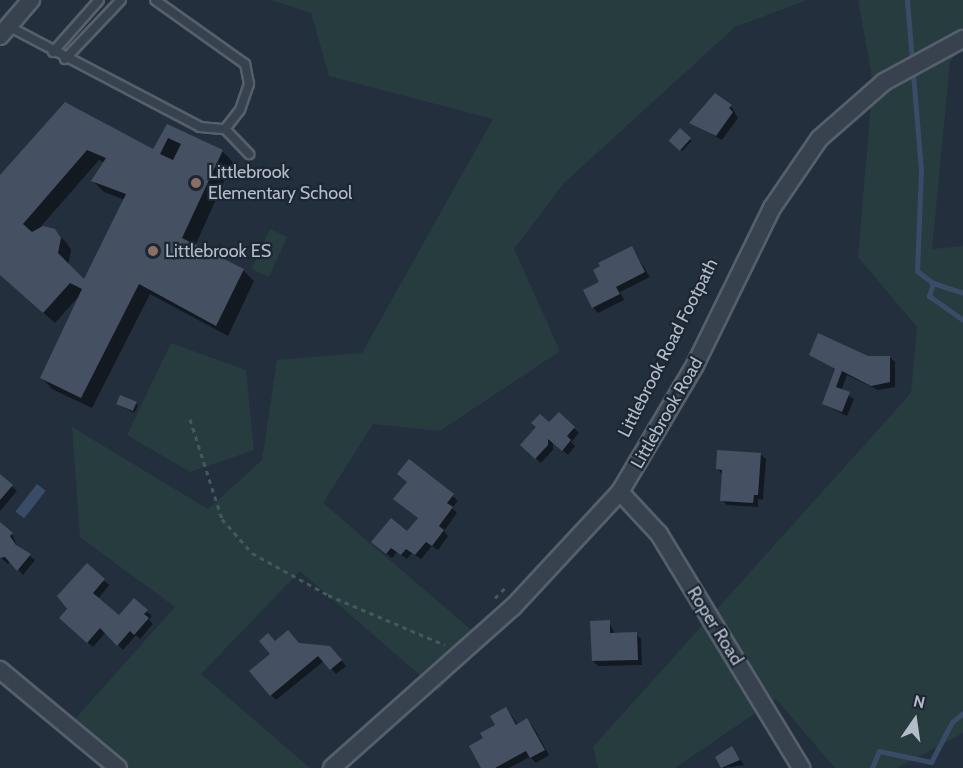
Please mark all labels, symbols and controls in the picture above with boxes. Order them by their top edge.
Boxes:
place label: Littlebrook Elementary School [208,162,352,204]
marker: Littlebrook Elementary School [189,176,203,190]
place label: Littlebrook ES [165,240,271,262]
marker: Littlebrook ES [146,244,160,258]
street label: Littlebrook Road Footpath [614,255,722,441]
street label: Littlebrook Road [626,354,708,472]
street label: Roper Road [682,583,748,669]
north arrow [885,690,945,750]
text: N [912,691,927,713]

